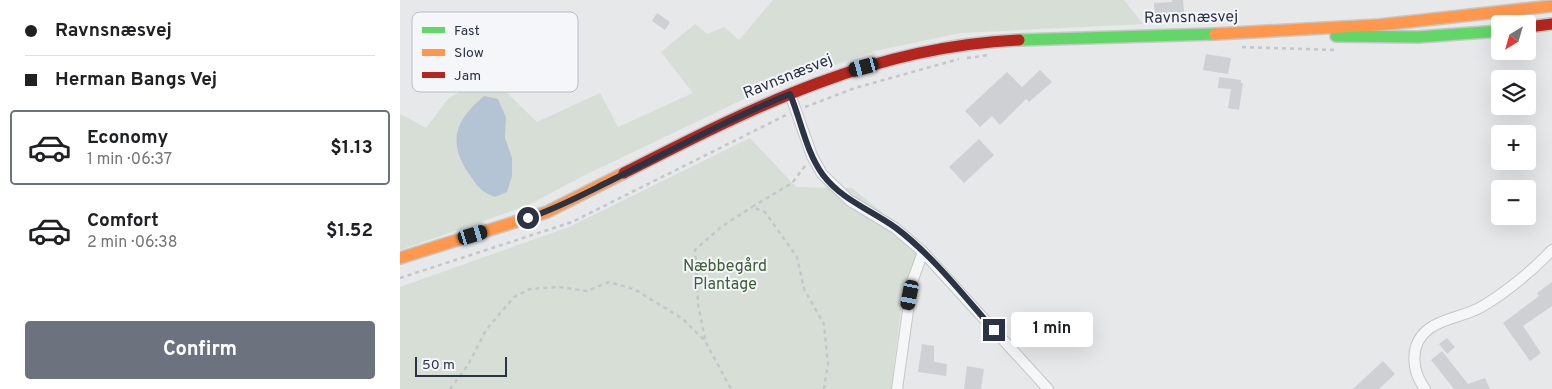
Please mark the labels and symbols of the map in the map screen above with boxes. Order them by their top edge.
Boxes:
street label: Ravnsnæsvej [1144,7,1238,29]
legend [412,12,578,92]
north arrow [1491,15,1536,60]
text: Fast [454,23,480,40]
text: Slow [454,45,484,62]
street label: Ravnsnæsvej [741,50,835,104]
car [847,56,880,78]
text: Jam [454,68,481,85]
route start [517,207,539,229]
car [456,223,489,247]
park label: Næbbegård Plantage [683,257,767,295]
car [899,279,920,311]
callout: 1 min [1012,312,1094,348]
route end [983,319,1005,341]
scale bar [415,354,508,377]

